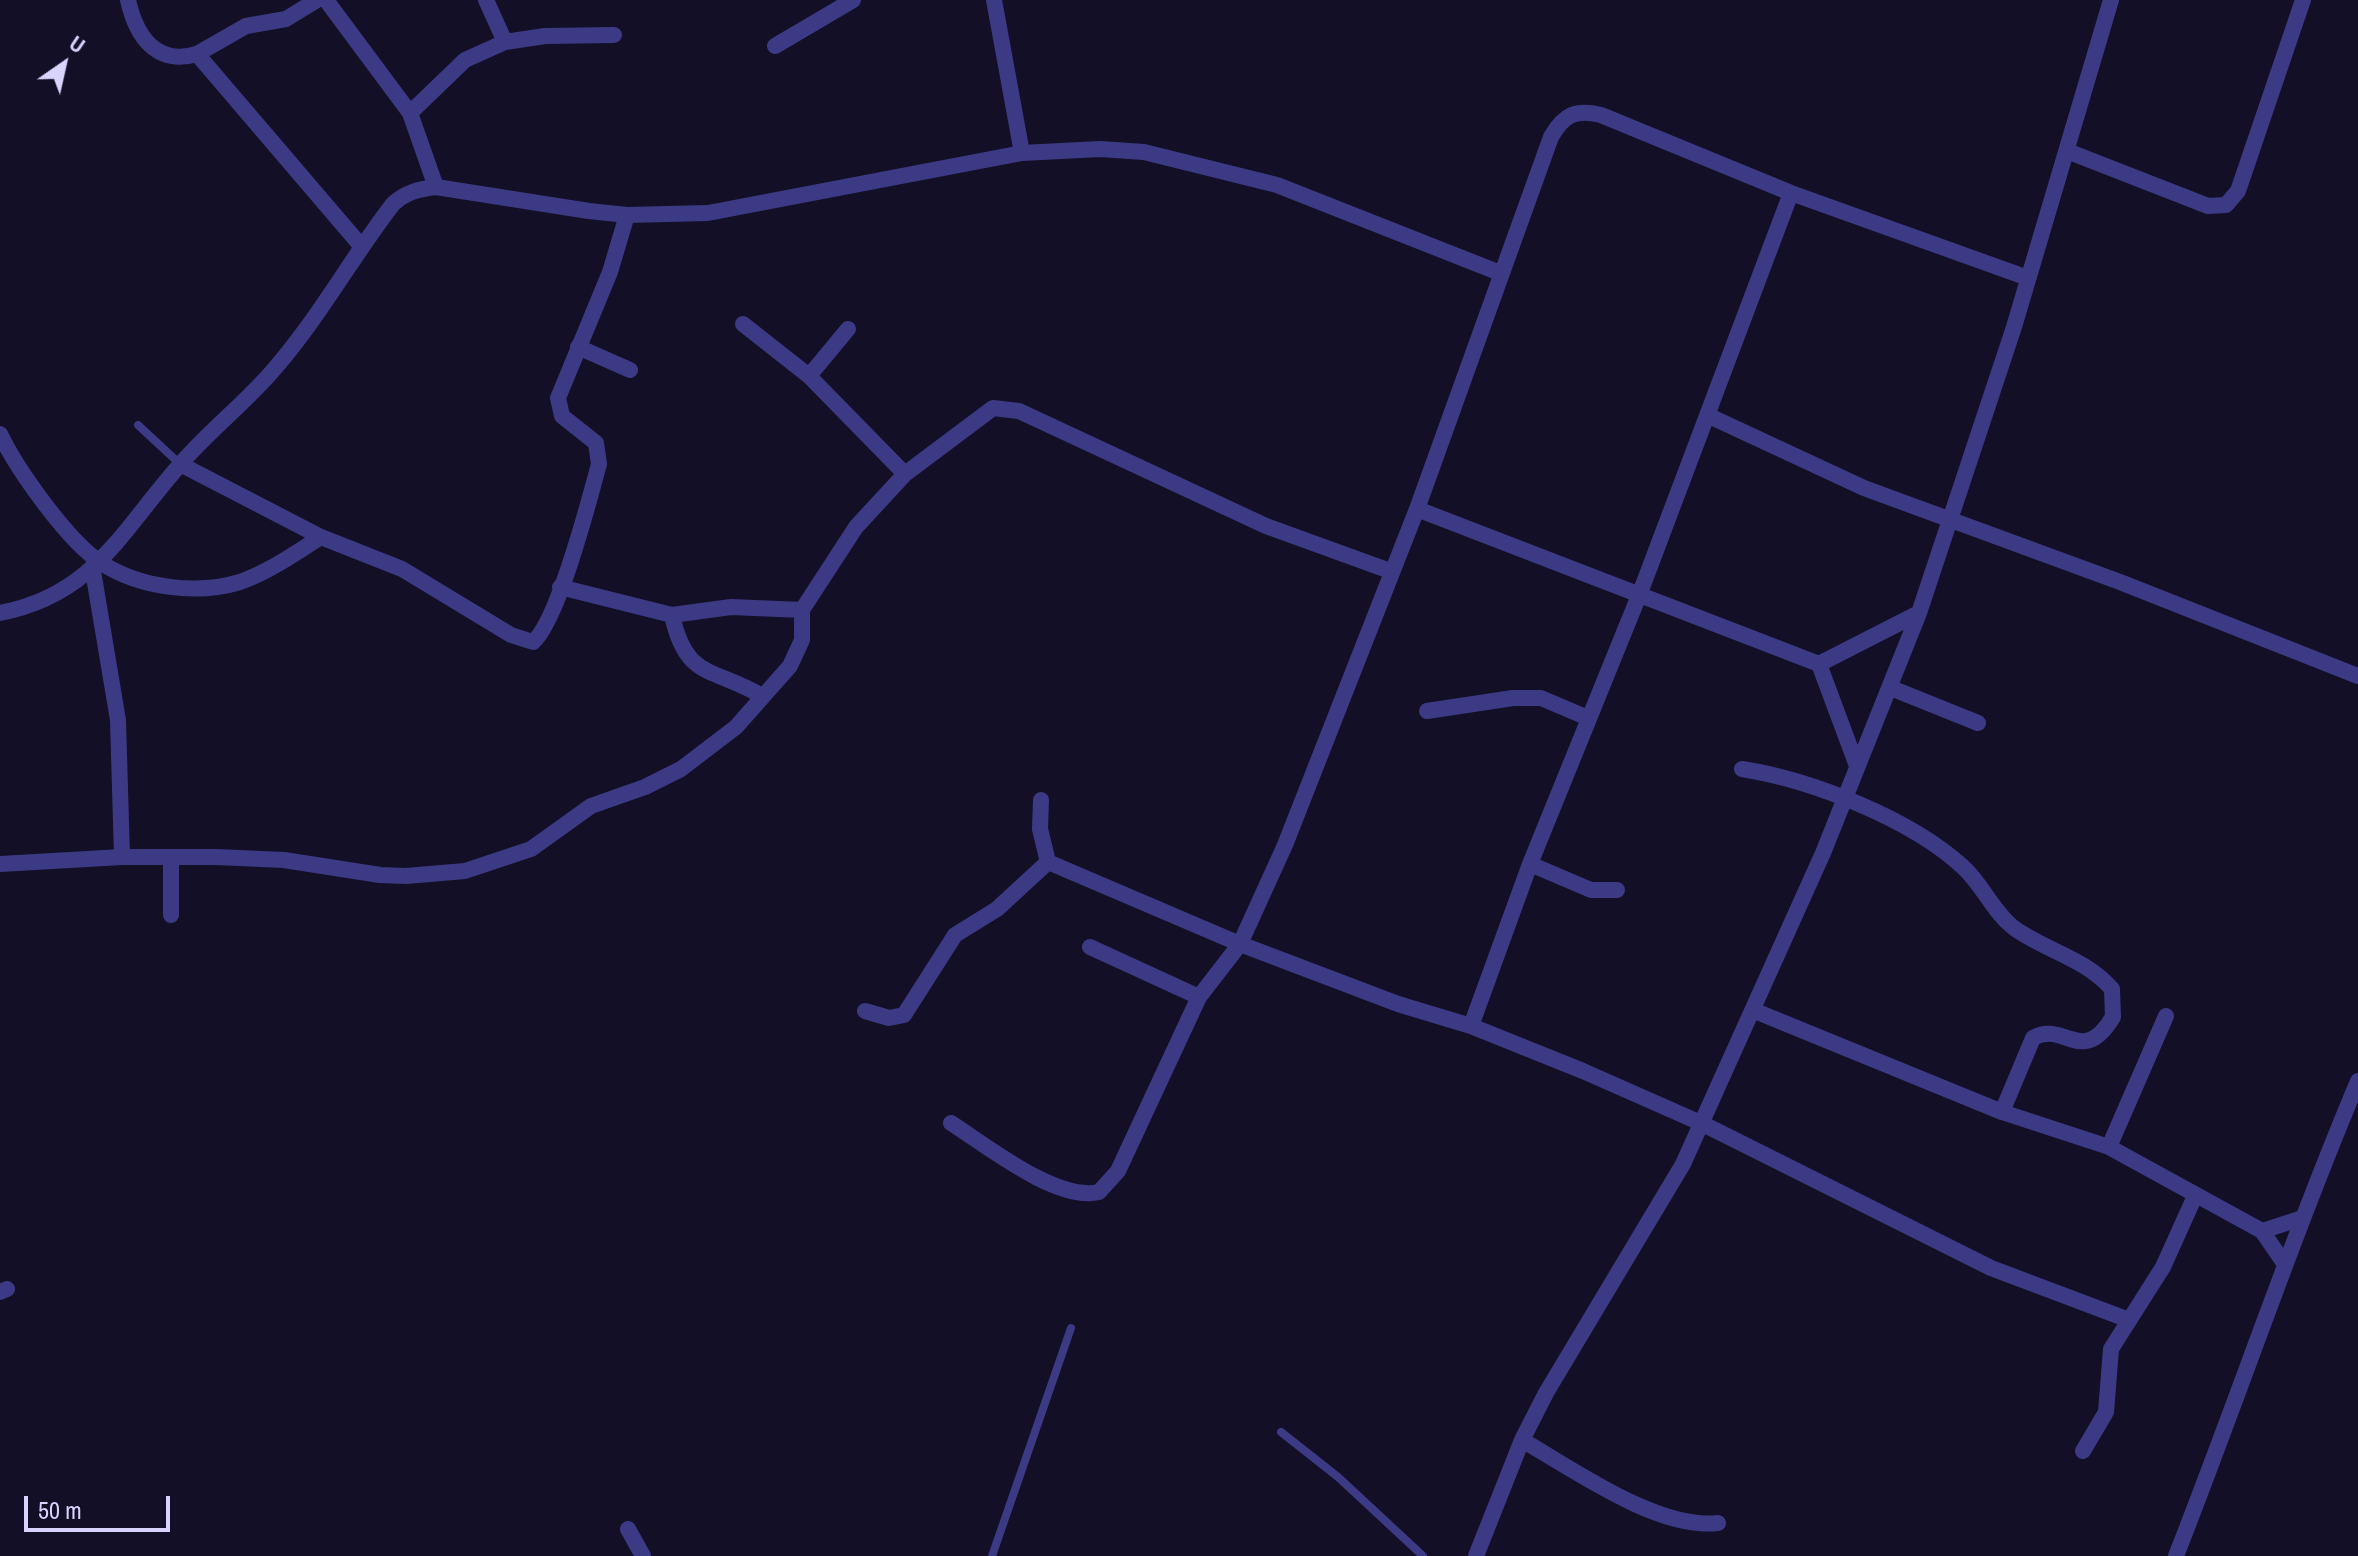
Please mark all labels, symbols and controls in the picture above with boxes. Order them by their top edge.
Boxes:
north arrow [24,24,104,104]
text: U [64,28,91,60]
scale bar [28,1480,174,1530]
text: 50 m [38,1494,82,1526]

